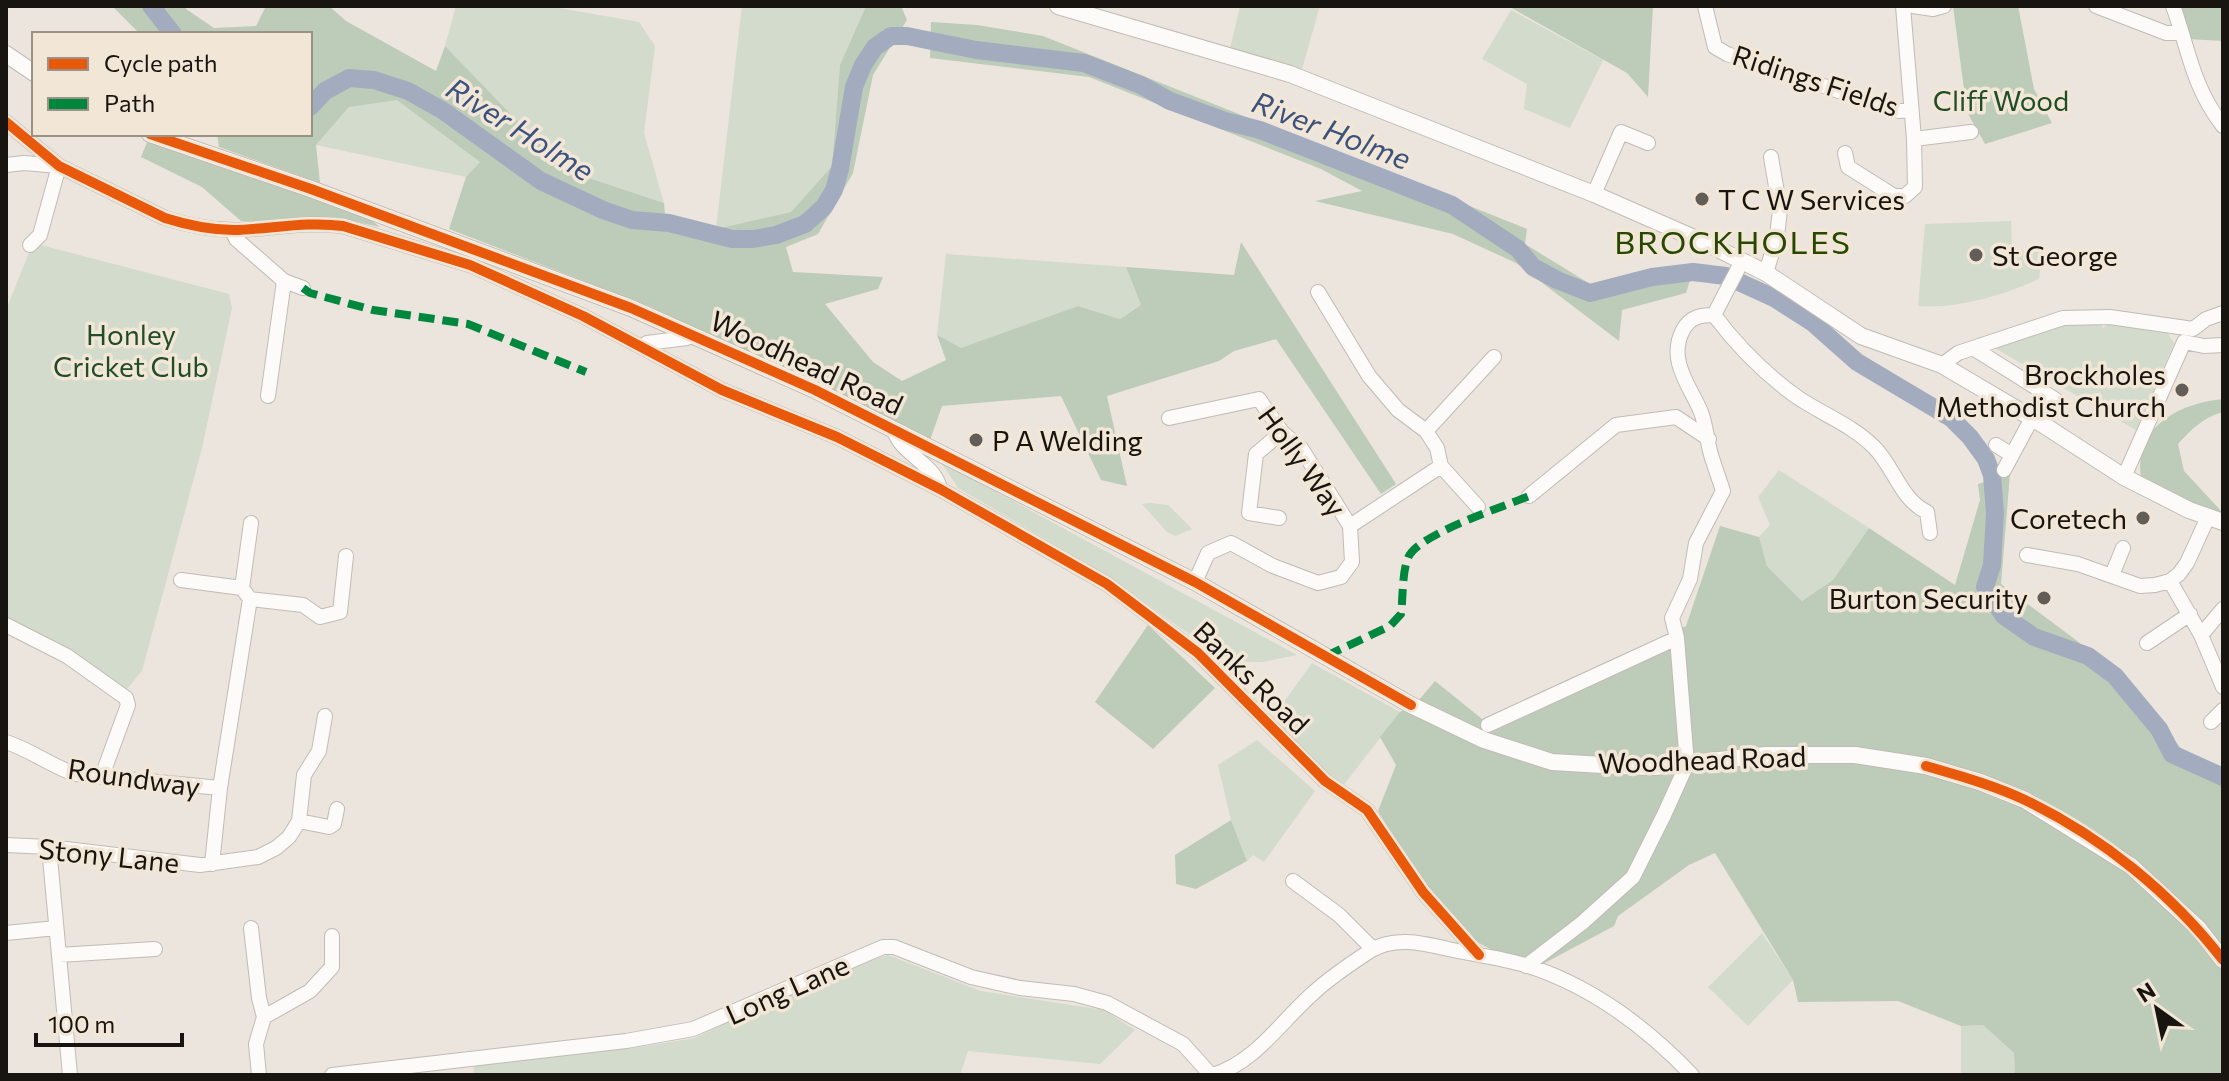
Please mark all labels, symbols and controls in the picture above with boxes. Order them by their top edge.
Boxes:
legend [32,32,312,136]
street label: Ridings Fields [1729,37,1903,123]
text: Cycle path [104,48,218,77]
water label: River Holme [441,68,602,188]
water label: River Holme [1248,82,1417,176]
park label: Cliff Wood [1933,83,2069,117]
text: Path [104,88,155,117]
place label: T C W Services [1718,182,1905,216]
marker: T C W Services [1693,190,1711,208]
district label: BROCKHOLES [1614,221,1852,261]
place label: St George [1992,238,2118,272]
marker: St George [1967,246,1985,264]
street label: Woodhead Road [705,303,909,421]
park label: Honley Cricket Club [53,317,209,383]
place label: Brockholes Methodist Church [1936,357,2166,423]
marker: Brockholes Methodist Church [2173,381,2191,399]
street label: Holly Way [1252,399,1354,523]
place label: P A Welding [992,423,1143,457]
marker: P A Welding [967,431,985,449]
place label: Coretech [2010,501,2127,535]
marker: Coretech [2134,509,2152,527]
place label: Burton Security [1829,581,2028,615]
marker: Burton Security [2035,589,2053,607]
street label: Banks Road [1187,614,1317,740]
street label: Woodhead Road [1597,738,1807,780]
street label: Roundway [66,751,202,803]
street label: Stony Lane [37,831,181,879]
street label: Long Lane [720,947,854,1031]
north arrow [2117,969,2197,1049]
text: N [2132,976,2160,1008]
scale bar [36,997,182,1047]
text: 100 m [48,1009,115,1038]

